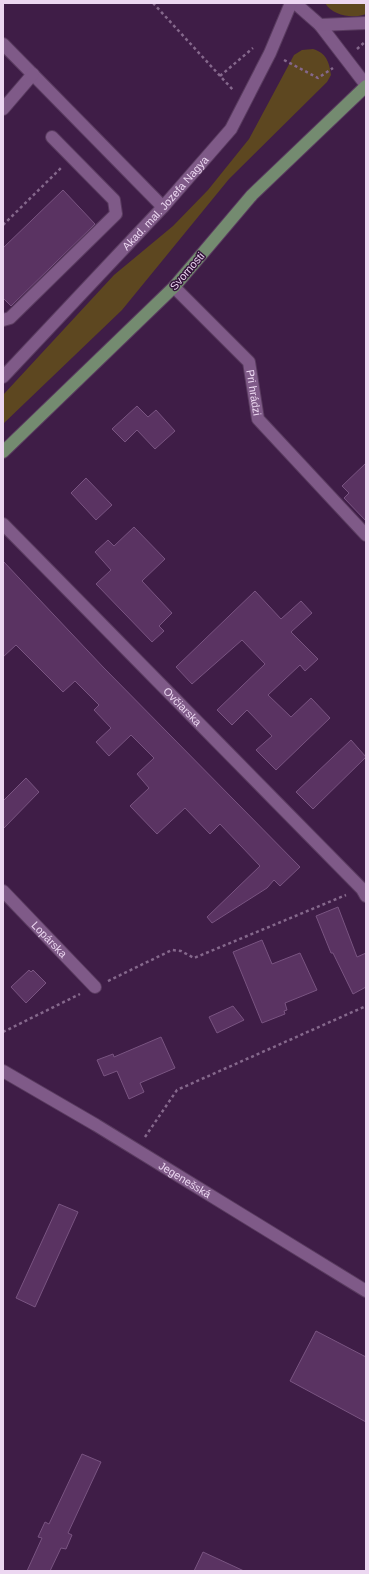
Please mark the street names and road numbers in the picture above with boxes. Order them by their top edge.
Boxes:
street label: Akad. mal. Jozefa Nagya [120,153,211,252]
street label: Svornosti [167,250,207,292]
street label: Pri hrádzi [244,369,263,416]
street label: Ovčiarska [161,685,205,729]
street label: Lopárska [29,919,70,961]
street label: Jegenešská [157,1159,214,1201]

